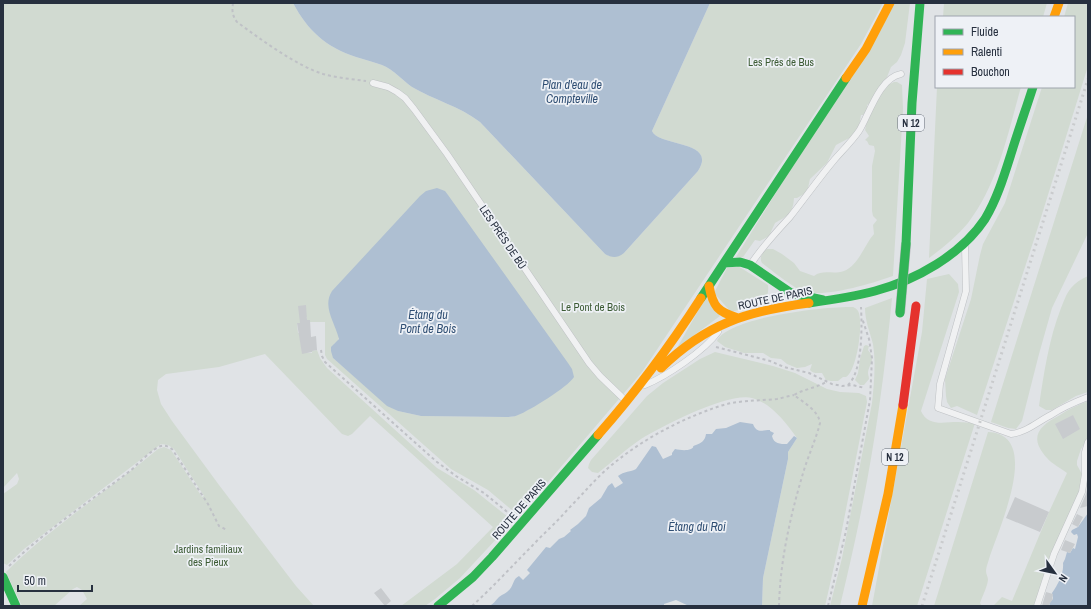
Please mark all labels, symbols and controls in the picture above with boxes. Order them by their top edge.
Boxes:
legend [935,16,1075,88]
text: Fluide [971,24,998,40]
text: Ralenti [971,44,1002,60]
park label: Les Prés de Bus [748,55,815,69]
text: Bouchon [971,64,1010,80]
water label: Plan d'eau de Compteville [542,77,602,107]
road number: N 12 [898,115,924,131]
street label: LES PRÉS DE BÛ [476,202,530,272]
street label: ROUTE DE PARIS [737,283,813,313]
park label: Le Pont de Bois [561,300,626,314]
water label: Étang du Pont de Bois [400,307,456,337]
road number: N 12 [882,449,908,465]
street label: ROUTE DE PARIS [489,476,549,542]
water label: Étang du Roi [668,519,726,535]
park label: Jardins familiaux des Pieux [174,542,243,569]
north arrow [1035,553,1075,593]
scale bar [18,567,92,593]
text: N [1056,572,1071,585]
text: 50 m [24,573,46,589]

